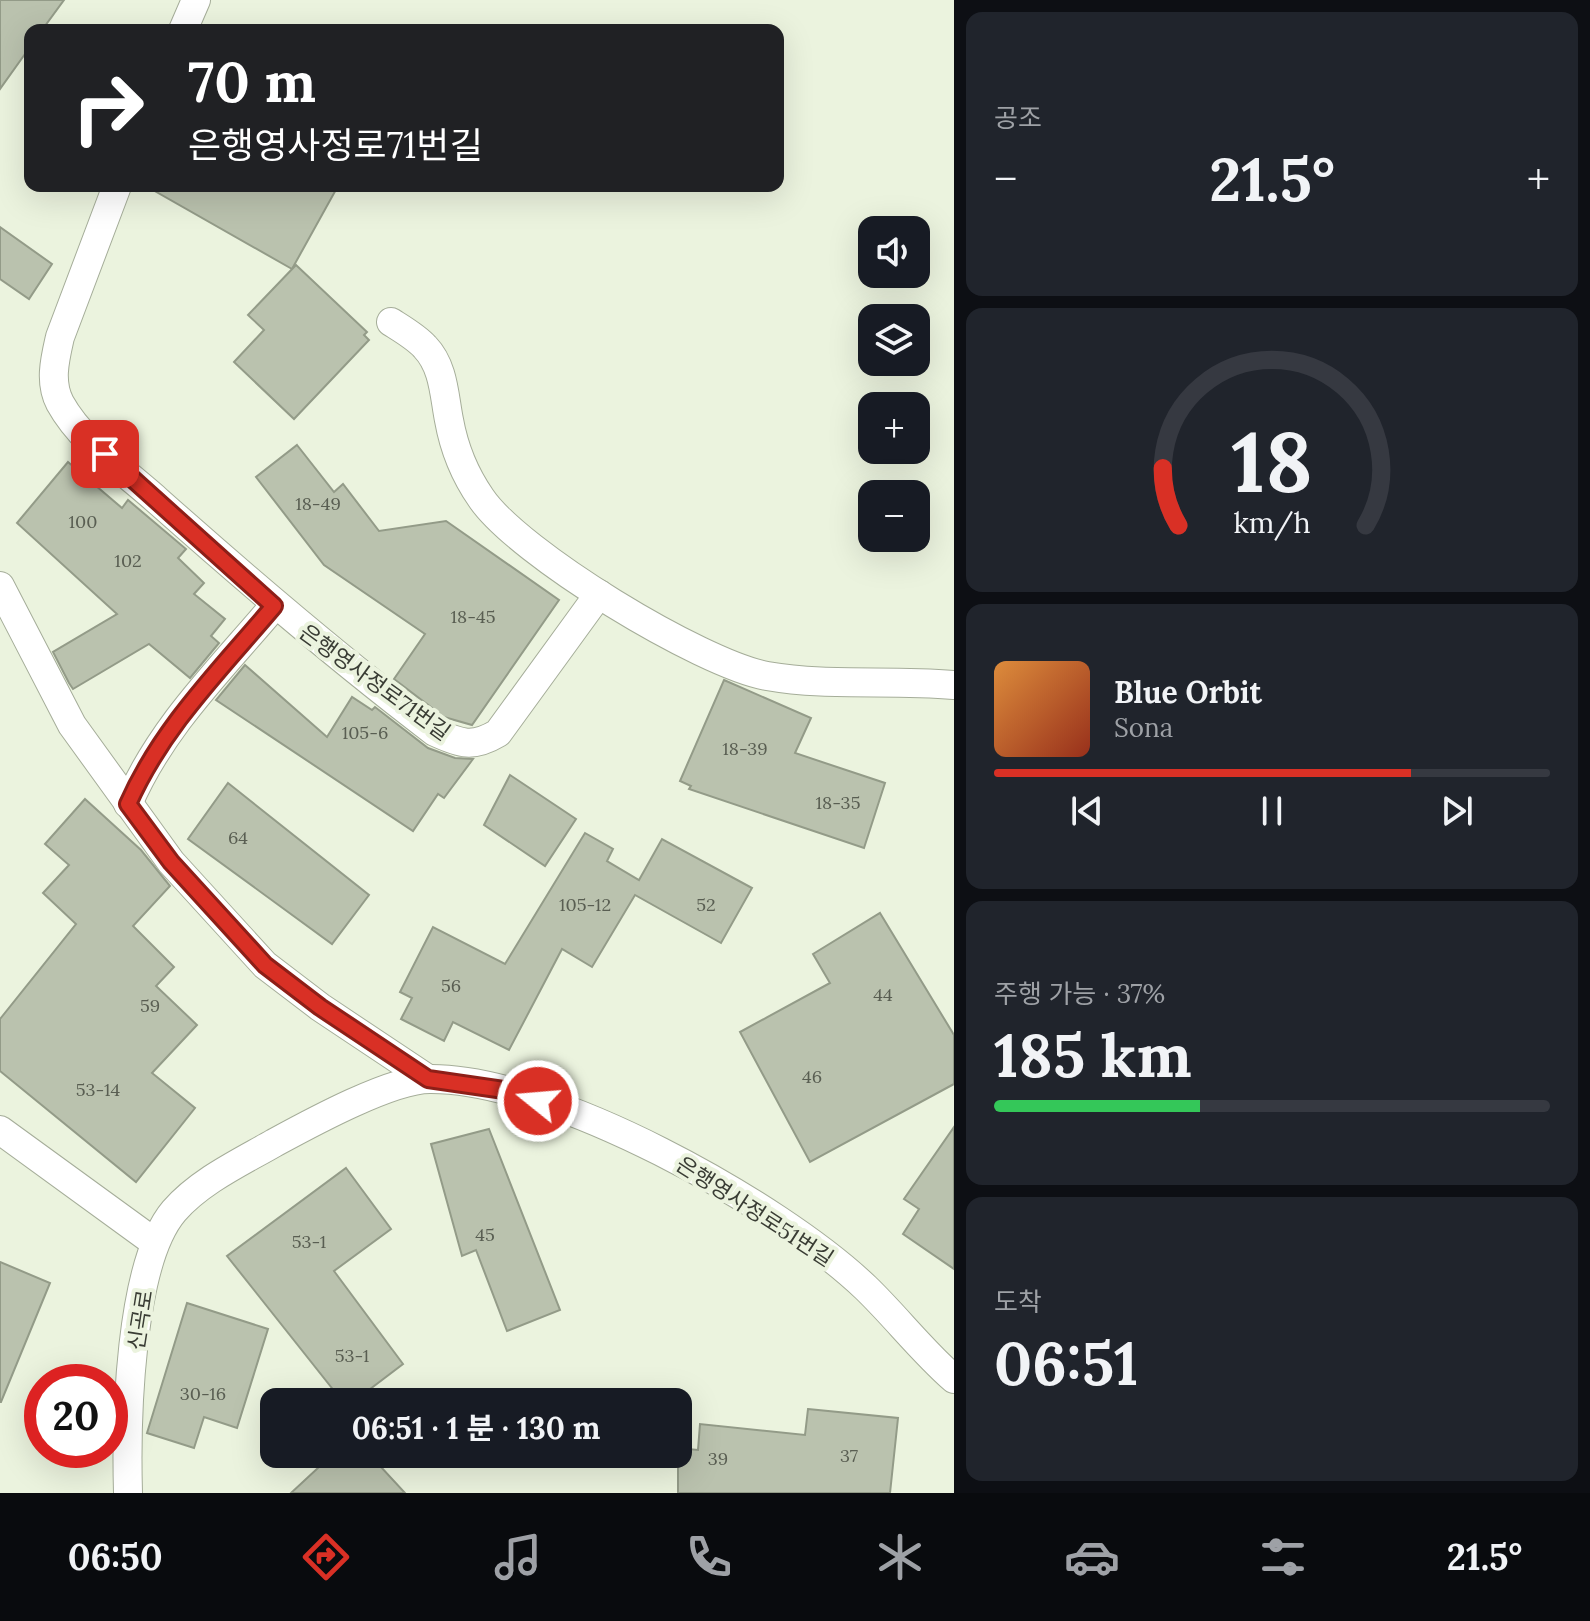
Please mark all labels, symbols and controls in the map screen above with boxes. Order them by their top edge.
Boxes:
text: 70 m [188,46,316,117]
icon: right [56,56,160,160]
text: 공조 [994,101,1042,134]
text: 은행영사정로71번길 [188,122,483,168]
text: 21.5° [1209,141,1335,217]
text: − [994,151,1017,207]
text: + [1527,151,1550,207]
map controls [858,216,930,552]
button: sound [858,216,930,288]
button: layers [858,304,930,376]
button: + [858,392,930,464]
text: 18 [1231,408,1313,515]
pin [71,420,139,488]
icon: arrive [83,432,127,476]
button: − [858,480,930,552]
house number: 18-49 [295,492,341,515]
text: km/h [1233,504,1311,541]
house number: 100 [69,510,97,533]
house number: 102 [114,549,142,572]
house number: 18-45 [450,605,496,628]
street label: 은행영사정로71번길 [294,618,456,746]
text: Blue Orbit [1114,673,1262,711]
text: Sona [1114,711,1173,744]
house number: 105-6 [342,721,388,744]
house number: 18-39 [722,737,768,760]
icon: previous [1065,789,1109,833]
icon: pause [1250,789,1294,833]
icon: next [1435,789,1479,833]
house number: 18-35 [816,791,860,814]
house number: 64 [228,826,248,849]
house number: 105-12 [559,893,611,916]
house number: 52 [696,893,716,916]
house number: 56 [441,974,461,997]
text: 주행 가능 · 37% [994,977,1165,1010]
house number: 44 [873,983,893,1006]
house number: 59 [140,994,160,1017]
text: 185 km [994,1017,1192,1093]
position arrow [496,1059,580,1143]
house number: 46 [802,1065,822,1088]
house number: 53-14 [76,1078,120,1101]
street label: 은행영사정로51번길 [671,1150,839,1272]
house number: 45 [475,1223,495,1246]
house number: 53-1 [292,1230,326,1253]
text: 도착 [994,1285,1042,1318]
street label: 신곡로 [121,1288,159,1352]
text: 06:51 [994,1325,1138,1401]
house number: 53-1 [335,1344,369,1367]
speed limit sign: 20 [24,1364,128,1468]
house number: 30-16 [180,1382,226,1405]
text: 06:51 · 1 분 · 130 m [352,1409,600,1447]
house number: 37 [840,1444,858,1467]
house number: 39 [708,1447,728,1470]
icon: directions [298,1529,354,1585]
icon: music [490,1529,546,1585]
icon: phone [681,1529,737,1585]
icon: climate [872,1529,928,1585]
icon: car [1064,1529,1120,1585]
icon: filters [1255,1529,1311,1585]
text: 06:50 [68,1534,163,1580]
text: 21.5° [1447,1534,1522,1580]

